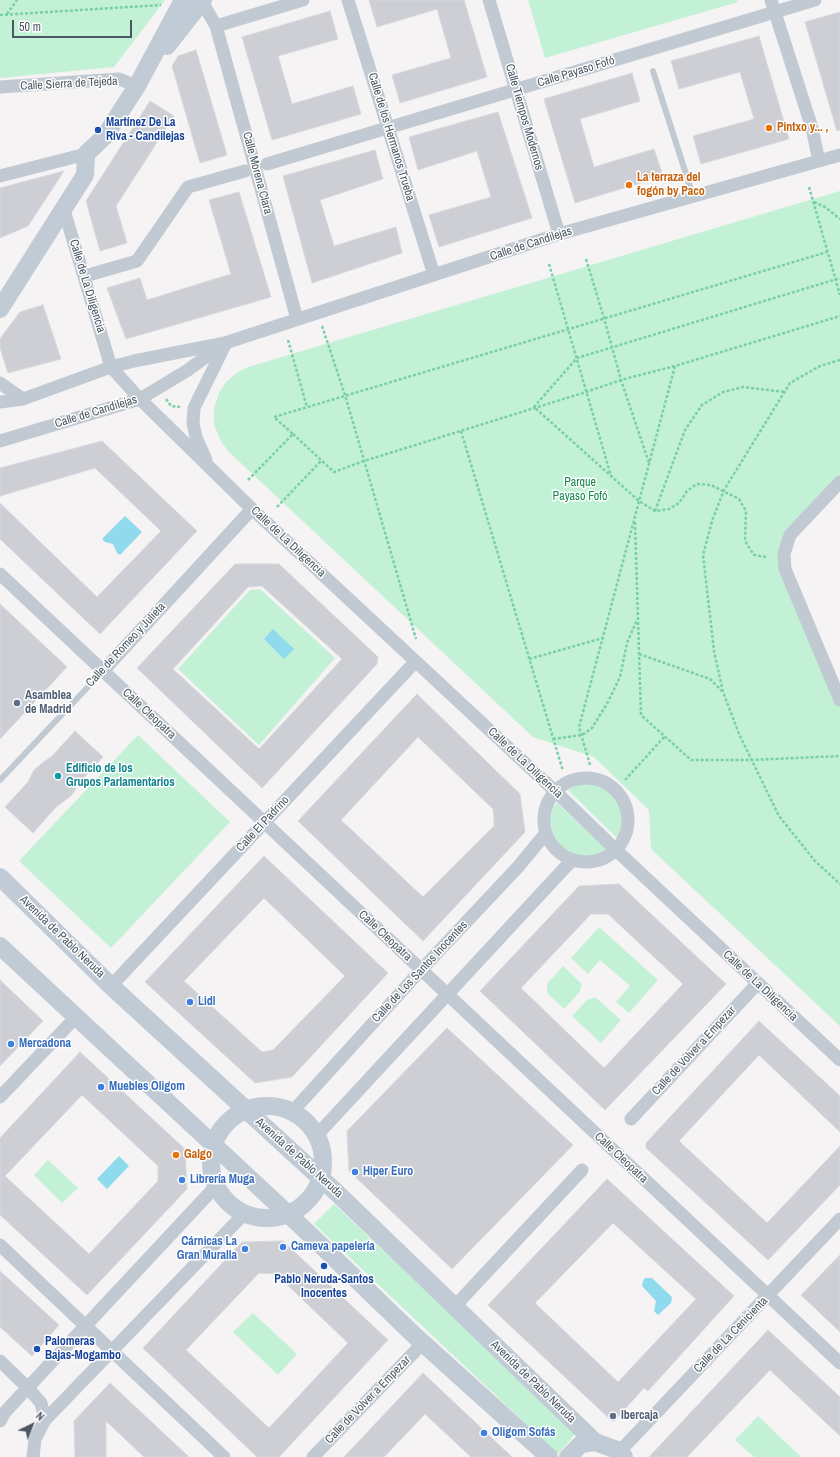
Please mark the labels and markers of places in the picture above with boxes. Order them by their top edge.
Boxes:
place label: Martínez De La Riva - Candilejas [106,116,185,144]
place label: Pintxo y... , [777,121,828,135]
marker: Pintxo y... , [764,123,774,133]
marker: Martínez De La Riva - Candilejas [93,125,103,135]
place label: La terraza del fogón by Paco [637,171,705,199]
marker: La terraza del fogón by Paco [624,180,634,190]
place label: Asamblea de Madrid [25,689,71,717]
marker: Asamblea de Madrid [12,698,22,708]
place label: Edificio de los Grupos Parlamentarios [66,762,175,790]
marker: Edificio de los Grupos Parlamentarios [53,771,63,781]
place label: Lidl [198,995,215,1009]
marker: Lidl [185,997,195,1007]
place label: Mercadona [19,1037,71,1051]
marker: Mercadona [6,1039,16,1049]
place label: Muebles Oligom [109,1080,185,1094]
marker: Muebles Oligom [96,1082,106,1092]
place label: Galgo [184,1148,212,1162]
marker: Galgo [171,1150,181,1160]
place label: Hiper Euro [363,1165,413,1179]
marker: Hiper Euro [350,1167,360,1177]
place label: Librería Muga [190,1173,255,1187]
marker: Librería Muga [177,1175,187,1185]
place label: Cárnicas La Gran Muralla [177,1235,237,1263]
place label: Cameva papelería [291,1240,375,1254]
marker: Cameva papelería [278,1242,288,1252]
marker: Cárnicas La Gran Muralla [240,1244,250,1254]
marker: Pablo Neruda-Santos Inocentes [319,1261,329,1271]
place label: Pablo Neruda-Santos Inocentes [274,1273,374,1301]
place label: Palomeras Bajas-Mogambo [45,1335,121,1363]
marker: Palomeras Bajas-Mogambo [32,1344,42,1354]
place label: Ibercaja [621,1409,658,1423]
marker: Ibercaja [608,1411,618,1421]
place label: Oligom Sofás [492,1426,555,1440]
marker: Oligom Sofás [479,1428,489,1438]

